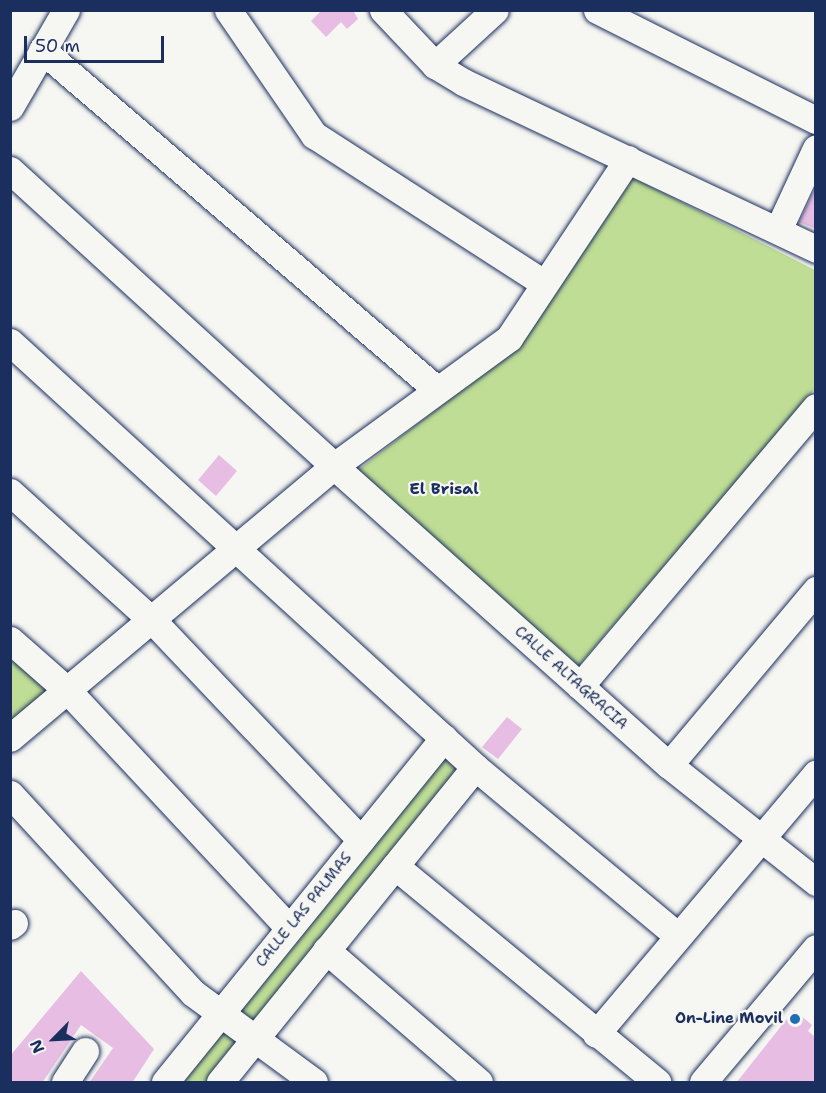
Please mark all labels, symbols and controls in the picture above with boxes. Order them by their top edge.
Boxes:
scale bar [27,24,166,62]
text: 50 m [35,34,80,58]
district label: El Brisal [409,479,479,499]
street label: CALLE ALTAGRACIA [511,623,631,733]
street label: CALLE LAS PALMAS [252,849,356,971]
north arrow [24,1009,84,1069]
place label: On-Line Movil [675,1010,783,1028]
marker: On-Line Movil [788,1012,802,1026]
text: N [25,1036,49,1057]

